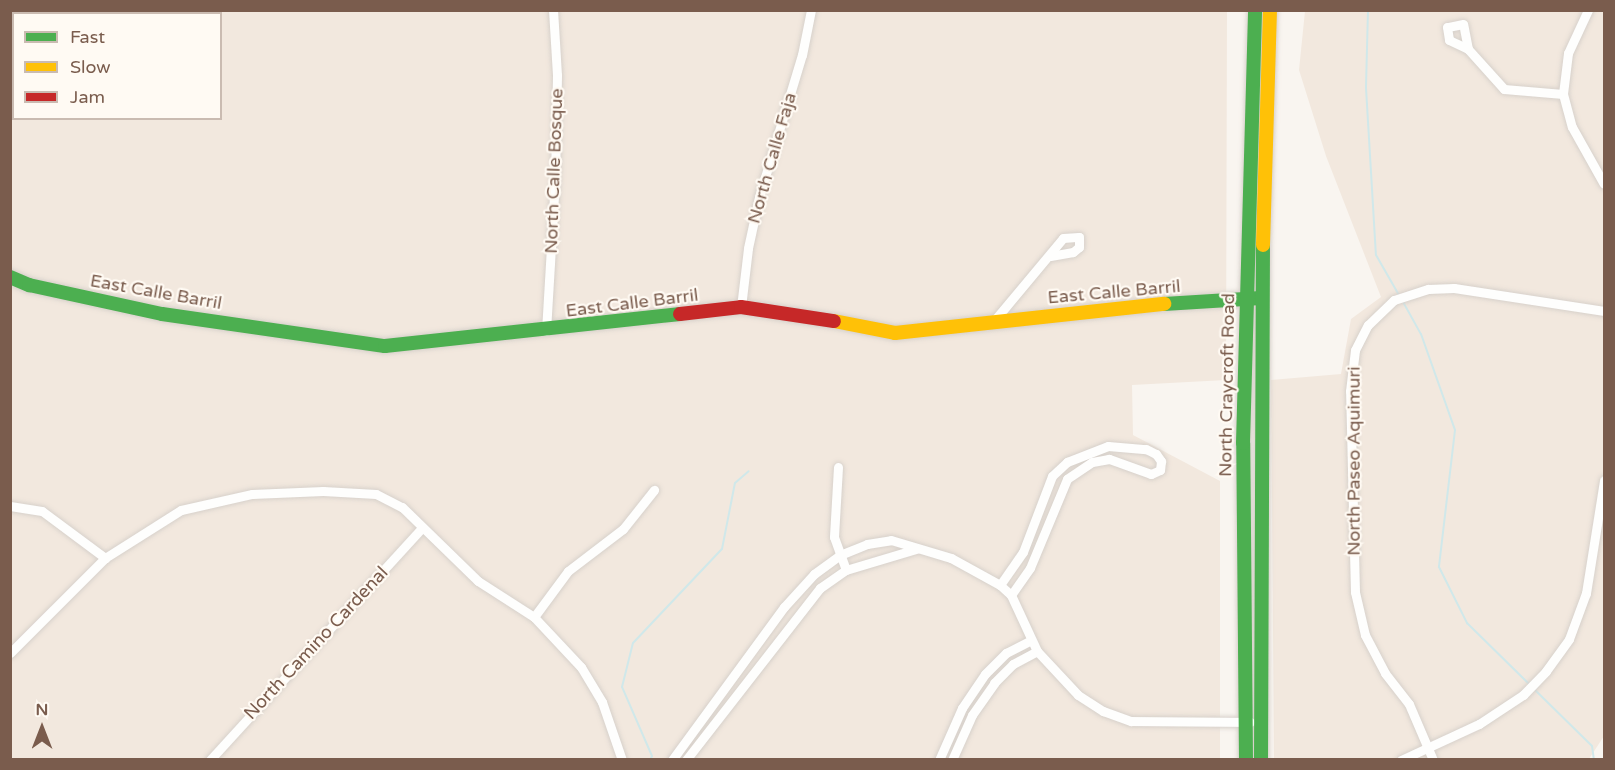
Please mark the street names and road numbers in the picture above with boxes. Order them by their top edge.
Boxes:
street label: North Calle Bosque [540,88,568,254]
street label: North Calle Faja [743,90,801,226]
street label: East Calle Barril [88,270,224,314]
street label: East Calle Barril [1047,275,1181,309]
street label: East Calle Barril [564,284,700,322]
street label: North Craycroft Road [1215,293,1239,477]
street label: North Paseo Aquimuri [1343,366,1365,556]
street label: North Camino Cardenal [240,562,392,724]

